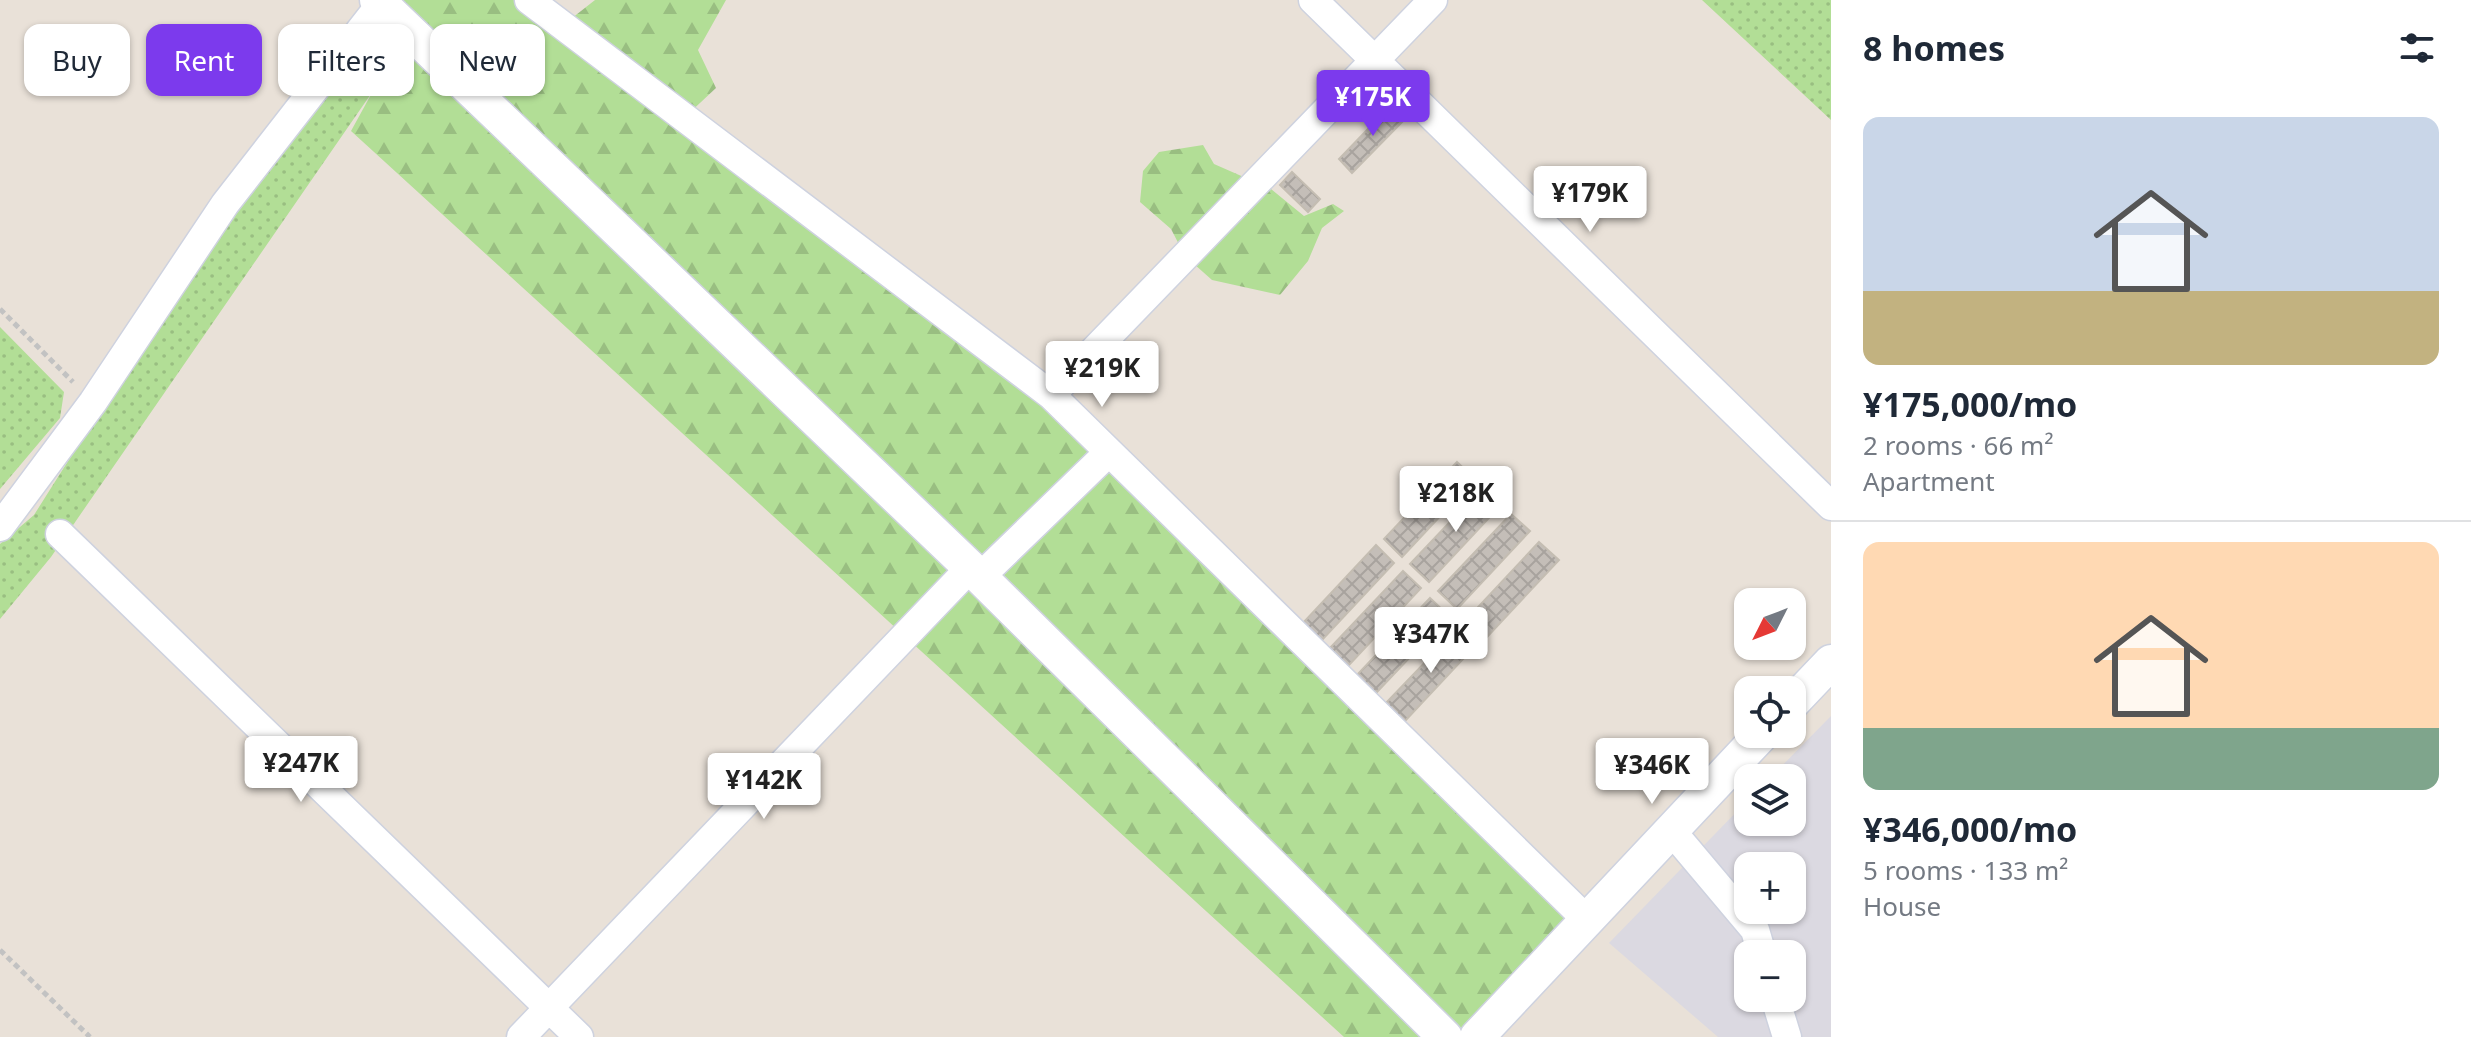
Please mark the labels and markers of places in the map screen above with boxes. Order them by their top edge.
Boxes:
pin: ¥175K [1317,70,1429,138]
pin: ¥179K [1534,166,1646,234]
pin: ¥219K [1046,341,1158,409]
pin: ¥218K [1400,466,1512,534]
pin: ¥347K [1375,607,1487,675]
pin: ¥247K [245,736,357,804]
pin: ¥346K [1596,738,1708,806]
pin: ¥142K [708,753,820,821]

